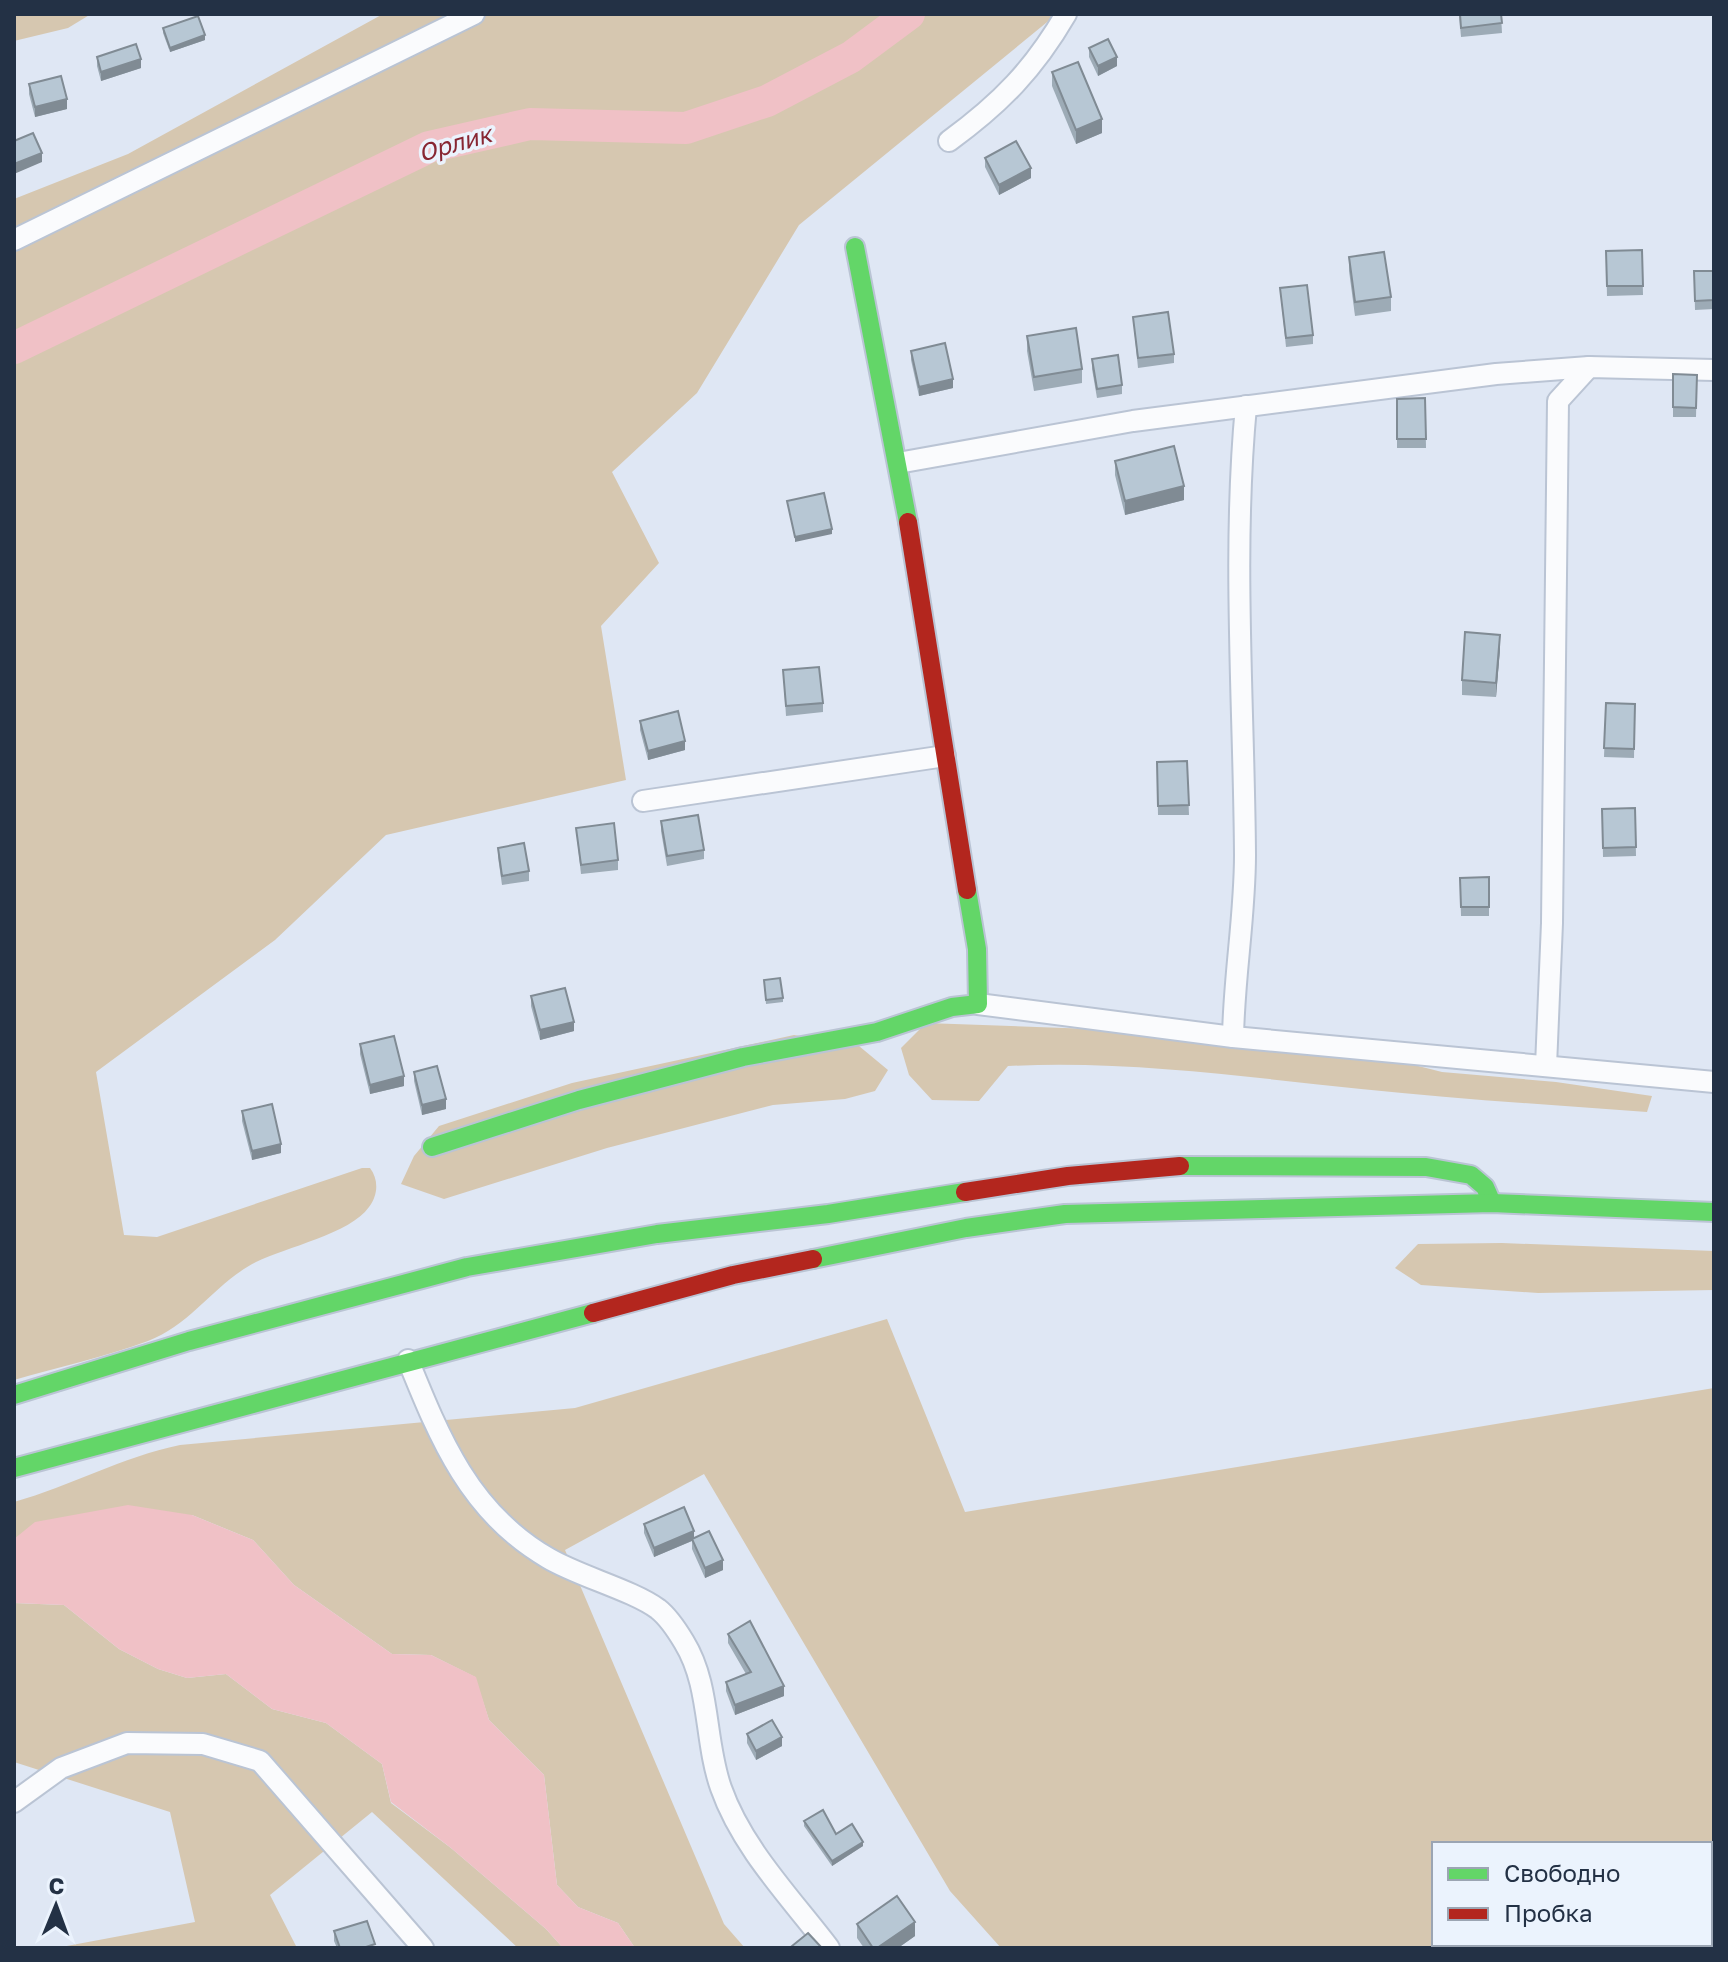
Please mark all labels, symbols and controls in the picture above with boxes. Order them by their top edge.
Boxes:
water label: Орлик [415,117,498,167]
legend [1432,1842,1712,1946]
text: Свободно [1504,1858,1620,1887]
north arrow [16,1866,96,1946]
text: С [48,1872,64,1899]
text: Пробка [1504,1898,1593,1927]

